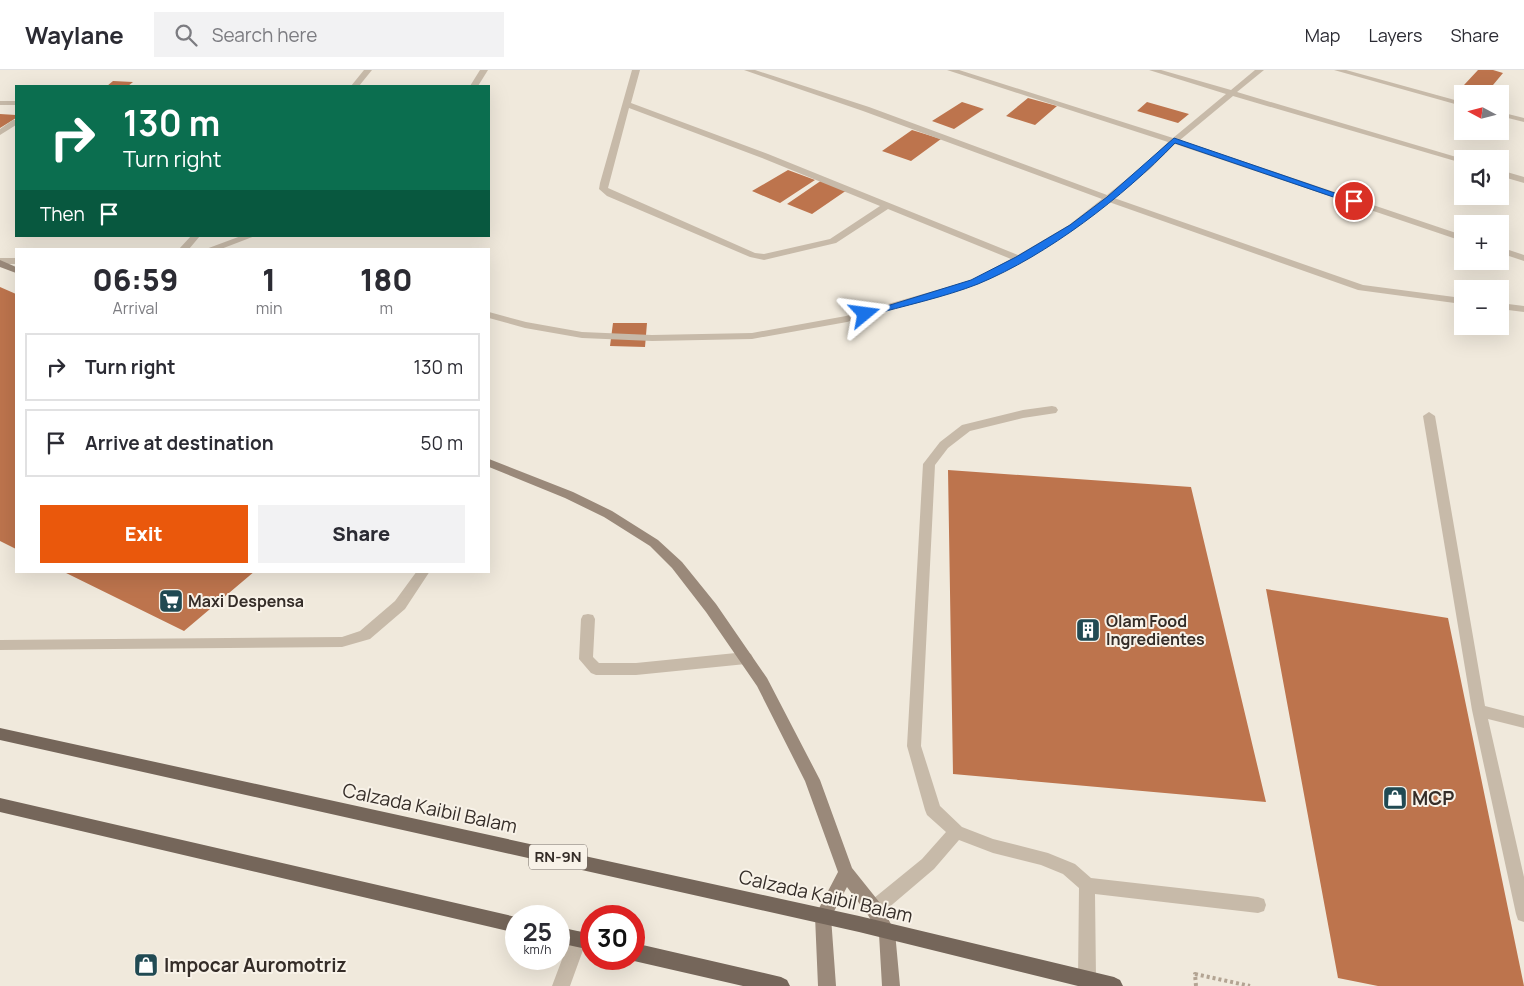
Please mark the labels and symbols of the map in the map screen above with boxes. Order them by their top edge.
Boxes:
north arrow [1454,85,1509,140]
pin [1333,180,1375,222]
position arrow [838,287,890,339]
supermarket icon: Maxi Despensa [158,588,184,614]
place label: Maxi Despensa [188,590,304,612]
place label: Olam Food Ingredientes [1106,610,1205,650]
building icon: Olam Food Ingredientes [1075,617,1101,643]
street label: Calzada Kaibil Balam [340,777,520,839]
shop icon: MCP [1382,785,1408,811]
place label: MCP [1412,785,1454,811]
road number: RN-9N [529,844,587,870]
street label: Calzada Kaibil Balam [736,863,916,929]
speed limit sign: 30 [580,905,645,970]
shop icon: Impocar Auromotriz [133,952,159,978]
place label: Impocar Auromotriz [164,952,347,978]

